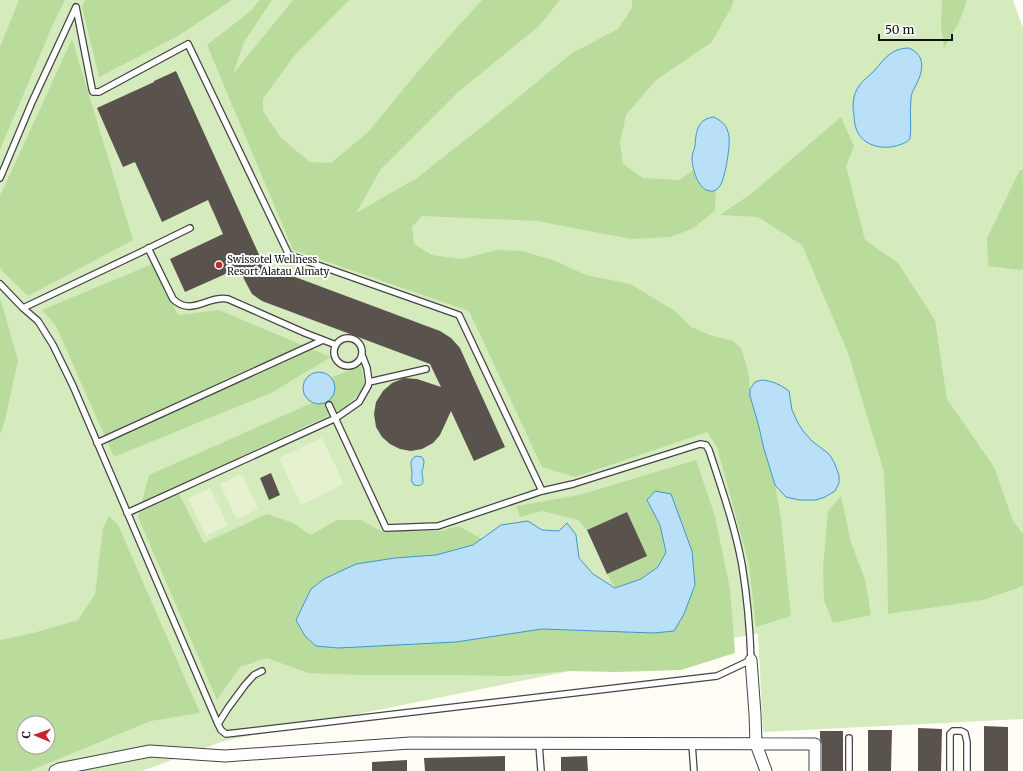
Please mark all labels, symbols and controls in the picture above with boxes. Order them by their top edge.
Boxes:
scale bar [879,16,952,42]
text: 50 m [885,22,914,37]
place label: Swissotel Wellness Resort Alatau Almaty [227,253,330,278]
marker: Swissotel Wellness Resort Alatau Almaty [214,260,224,270]
north arrow [16,715,56,755]
text: С [19,731,33,739]

